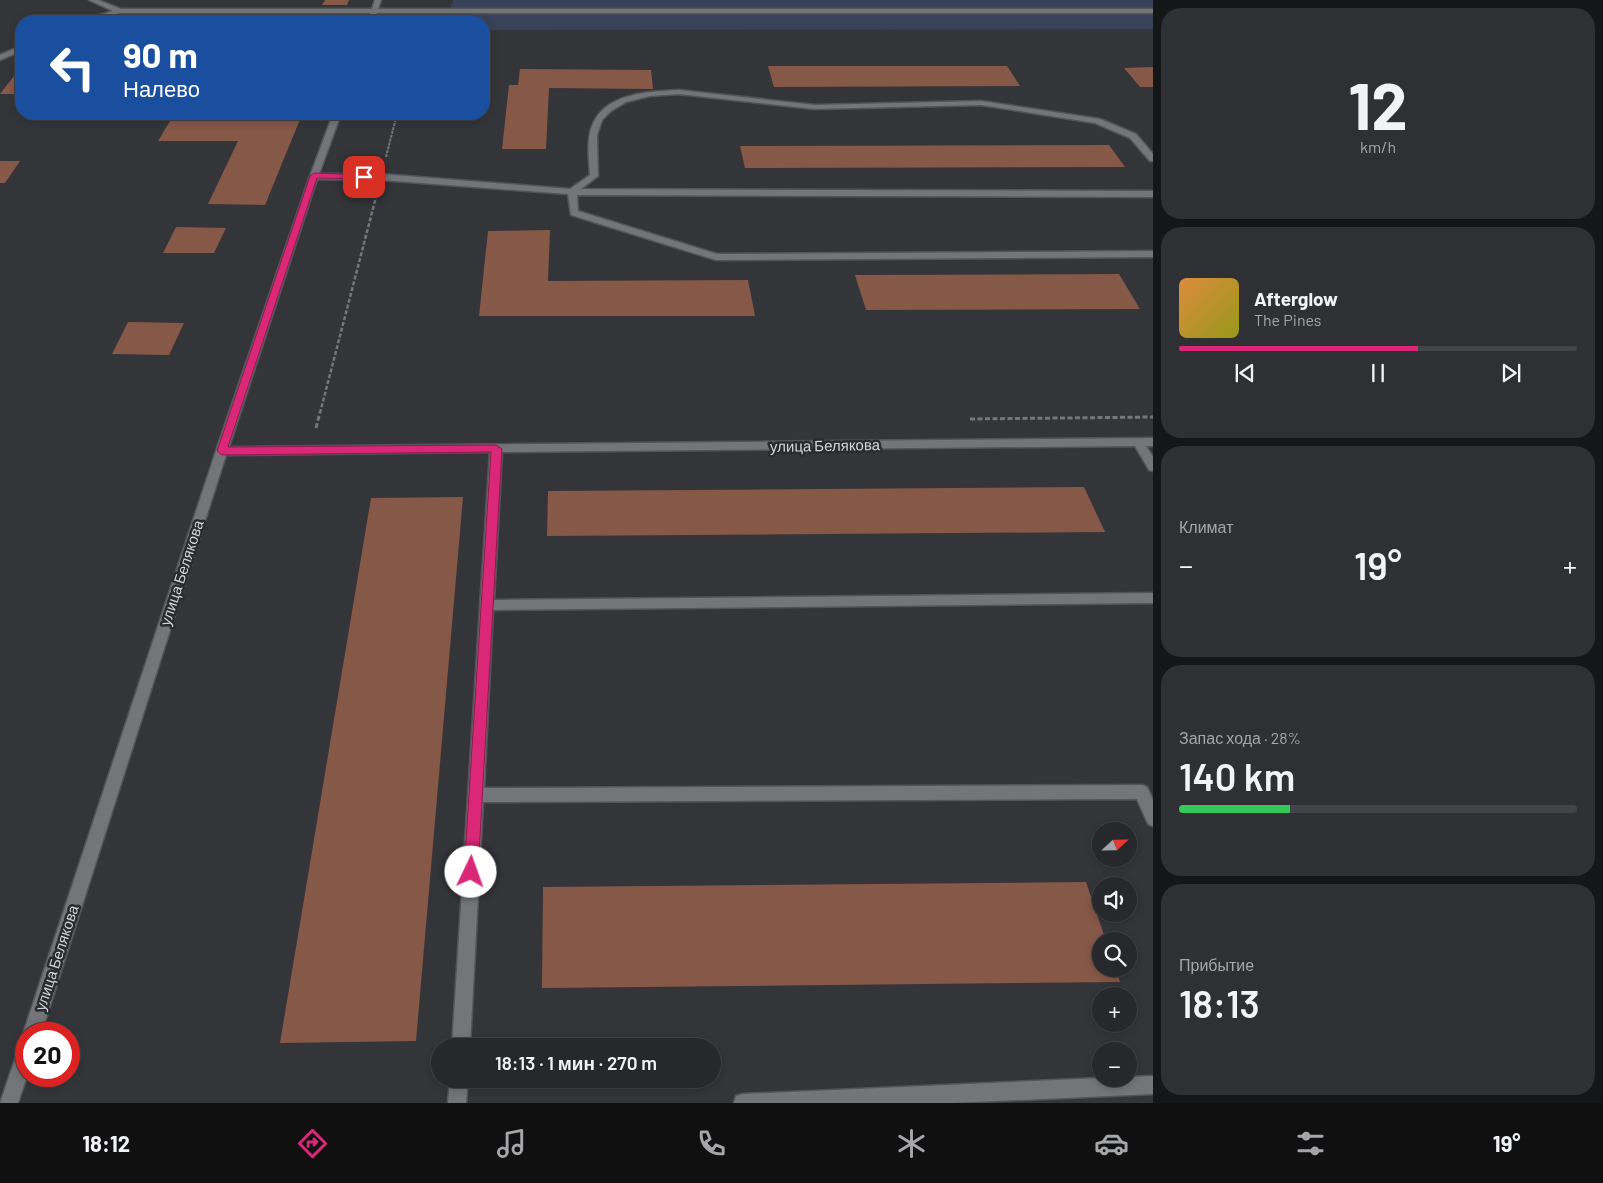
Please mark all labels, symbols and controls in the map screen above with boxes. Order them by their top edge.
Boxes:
text: 90 m [123,33,198,75]
icon: left [40,35,105,100]
text: 12 [1348,65,1408,143]
text: Налево [123,75,200,101]
text: km/h [1360,137,1396,156]
pin [343,156,385,198]
icon: arrive [350,163,378,191]
text: Afterglow [1254,287,1338,310]
text: The Pines [1254,310,1322,329]
icon: previous [1231,359,1259,387]
icon: pause [1364,359,1392,387]
icon: next [1497,359,1525,387]
street label: улица Белякова [770,435,881,455]
street label: улица Белякова [155,517,207,628]
text: Климат [1179,517,1233,536]
text: 19° [1354,542,1402,588]
text: − [1179,548,1193,582]
text: + [1563,548,1577,582]
text: Запас хода · 28% [1179,728,1301,747]
text: 140 km [1179,753,1295,799]
north arrow [1092,822,1138,868]
map controls [1092,822,1137,1087]
position arrow [444,845,496,897]
button: sound [1092,877,1137,922]
street label: улица Белякова [30,902,82,1013]
button: search [1092,932,1137,977]
text: Прибытие [1179,955,1254,974]
text: 18:13 [1179,980,1260,1026]
button: + [1092,987,1137,1032]
speed limit sign: 20 [15,1022,80,1087]
button: − [1092,1042,1137,1087]
text: 18:13 · 1 мин · 270 m [495,1051,657,1074]
icon: directions [295,1126,330,1161]
icon: music [494,1126,529,1161]
icon: phone [694,1126,729,1161]
icon: climate [894,1126,929,1161]
icon: car [1094,1126,1129,1161]
icon: filters [1293,1126,1328,1161]
text: 18:12 [82,1130,130,1156]
text: 19° [1493,1130,1521,1156]

